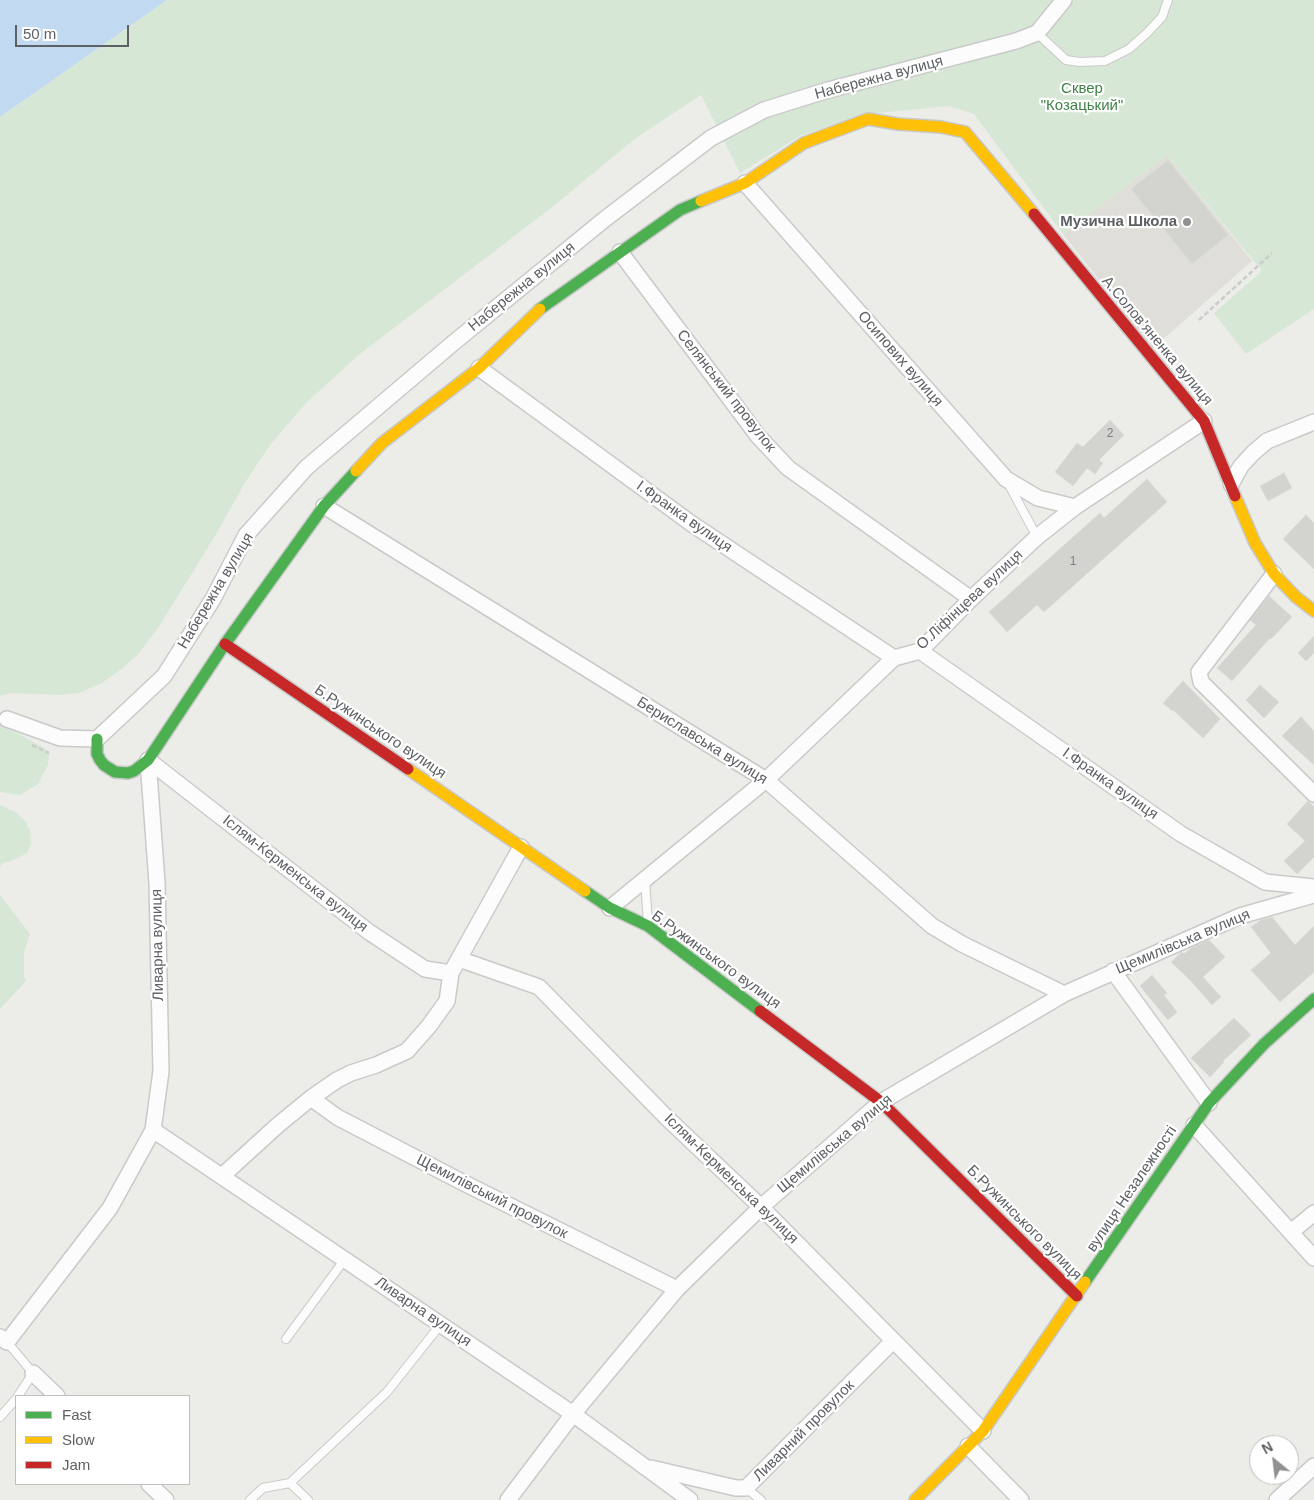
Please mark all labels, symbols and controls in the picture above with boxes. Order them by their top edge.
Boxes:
scale bar [18,15,131,47]
text: 50 m [23,25,56,42]
street label: Набережна вулиця [813,52,945,104]
park label: Сквер "Козацький" [1041,80,1123,115]
place label: Музична Школа [1060,213,1177,231]
marker: Музична Школа [1181,216,1193,228]
street label: Набережна вулиця [465,238,579,336]
street label: А.Солов’яненка вулиця [1098,273,1216,409]
street label: Осипових вулиця [854,308,946,410]
street label: Селянський провулок [673,326,779,456]
house number: 2 [1107,427,1113,441]
street label: І.Франка вулиця [633,477,735,557]
street label: Набережна вулиця [174,530,258,652]
street label: О.Ліфінцева вулиця [913,546,1027,654]
house number: 1 [1070,555,1076,569]
street label: Б.Ружинського вулиця [311,681,449,783]
street label: Бериславська вулиця [633,693,771,789]
street label: І.Франка вулиця [1059,744,1161,824]
street label: Іслям-Керменська вулиця [219,812,371,936]
street label: Ливарна вулиця [148,889,168,1001]
street label: Щемилівська вулиця [1113,906,1253,978]
street label: Б.Ружинського вулиця [648,907,784,1013]
street label: Щемилівська вулиця [774,1091,896,1197]
street label: Іслям-Керменська вулиця [660,1110,802,1248]
street label: вулиця Незалежності [1083,1123,1181,1255]
street label: Щемилівський провулок [413,1151,571,1243]
street label: Б.Ружинського вулиця [963,1162,1085,1284]
street label: Ливарна вулиця [371,1273,475,1351]
street label: Ливарний провулок [750,1377,858,1485]
legend [15,1395,190,1485]
text: Fast [62,1406,91,1423]
text: Slow [62,1431,95,1448]
north arrow [1249,1435,1299,1485]
text: N [1259,1438,1276,1457]
text: Jam [62,1456,90,1473]

